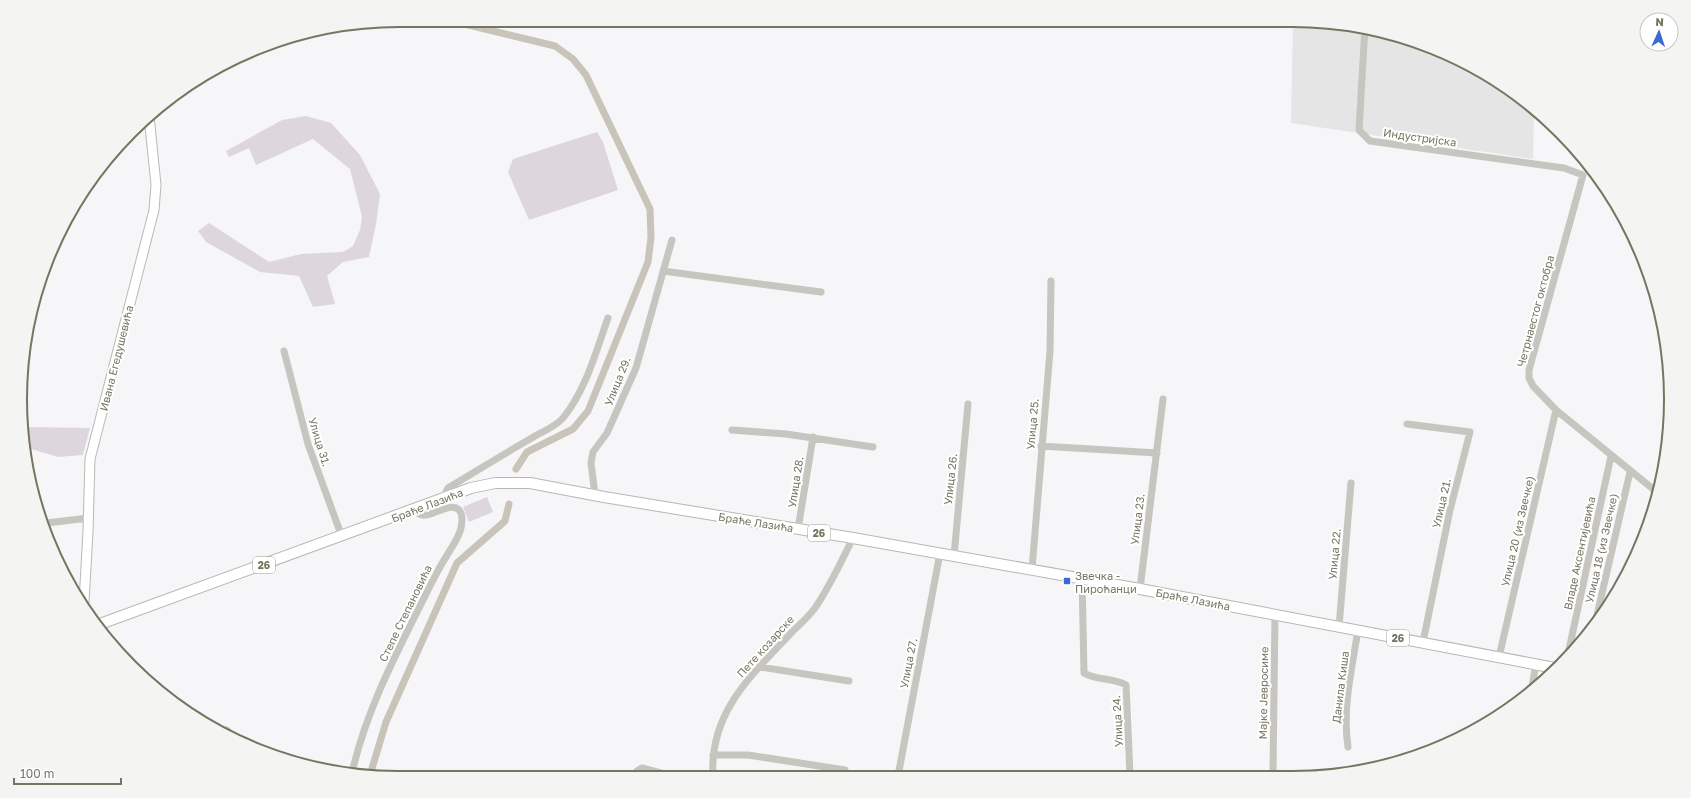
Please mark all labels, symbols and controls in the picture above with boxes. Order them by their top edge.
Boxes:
north arrow [1639,12,1679,52]
text: N [1655,15,1664,28]
street label: Индустријска [1383,125,1457,149]
street label: Четрнаестог октобра [1514,254,1556,368]
street label: Ивана Егедушевића [97,304,135,412]
street label: Улица 29. [601,355,633,407]
street label: Улица 25. [1023,398,1041,450]
street label: Улица 31. [306,416,334,468]
street label: Улица 26. [941,453,959,505]
street label: Улица 28. [785,455,805,509]
street label: Улица 20 (из Звечке) [1498,474,1536,588]
street label: Улица 21. [1429,477,1453,529]
street label: Браће Лазића [389,485,465,525]
street label: Улица 18 (из Звечке) [1582,492,1620,604]
street label: Улица 23. [1127,493,1147,545]
street label: Владе Аксентијевића [1561,495,1597,611]
street label: Браће Лазића [718,510,794,534]
road number: 26 [808,525,830,541]
street label: Улица 22. [1325,528,1343,580]
road number: 26 [253,557,275,573]
street label: Степе Степановића [376,562,434,664]
place label: Звечка - Пироћанци [1075,569,1137,595]
marker: Звечка - Пироћанци [1062,576,1072,586]
street label: Браће Лазића [1155,585,1231,613]
street label: Пете козарске [734,612,796,680]
road number: 26 [1387,630,1409,646]
street label: Улица 27. [897,637,919,689]
street label: Мајке Јевросиме [1256,646,1270,740]
street label: Данила Киша [1329,650,1351,724]
street label: Улица 24. [1109,695,1125,747]
scale bar [14,760,121,786]
text: 100 m [20,766,54,781]

